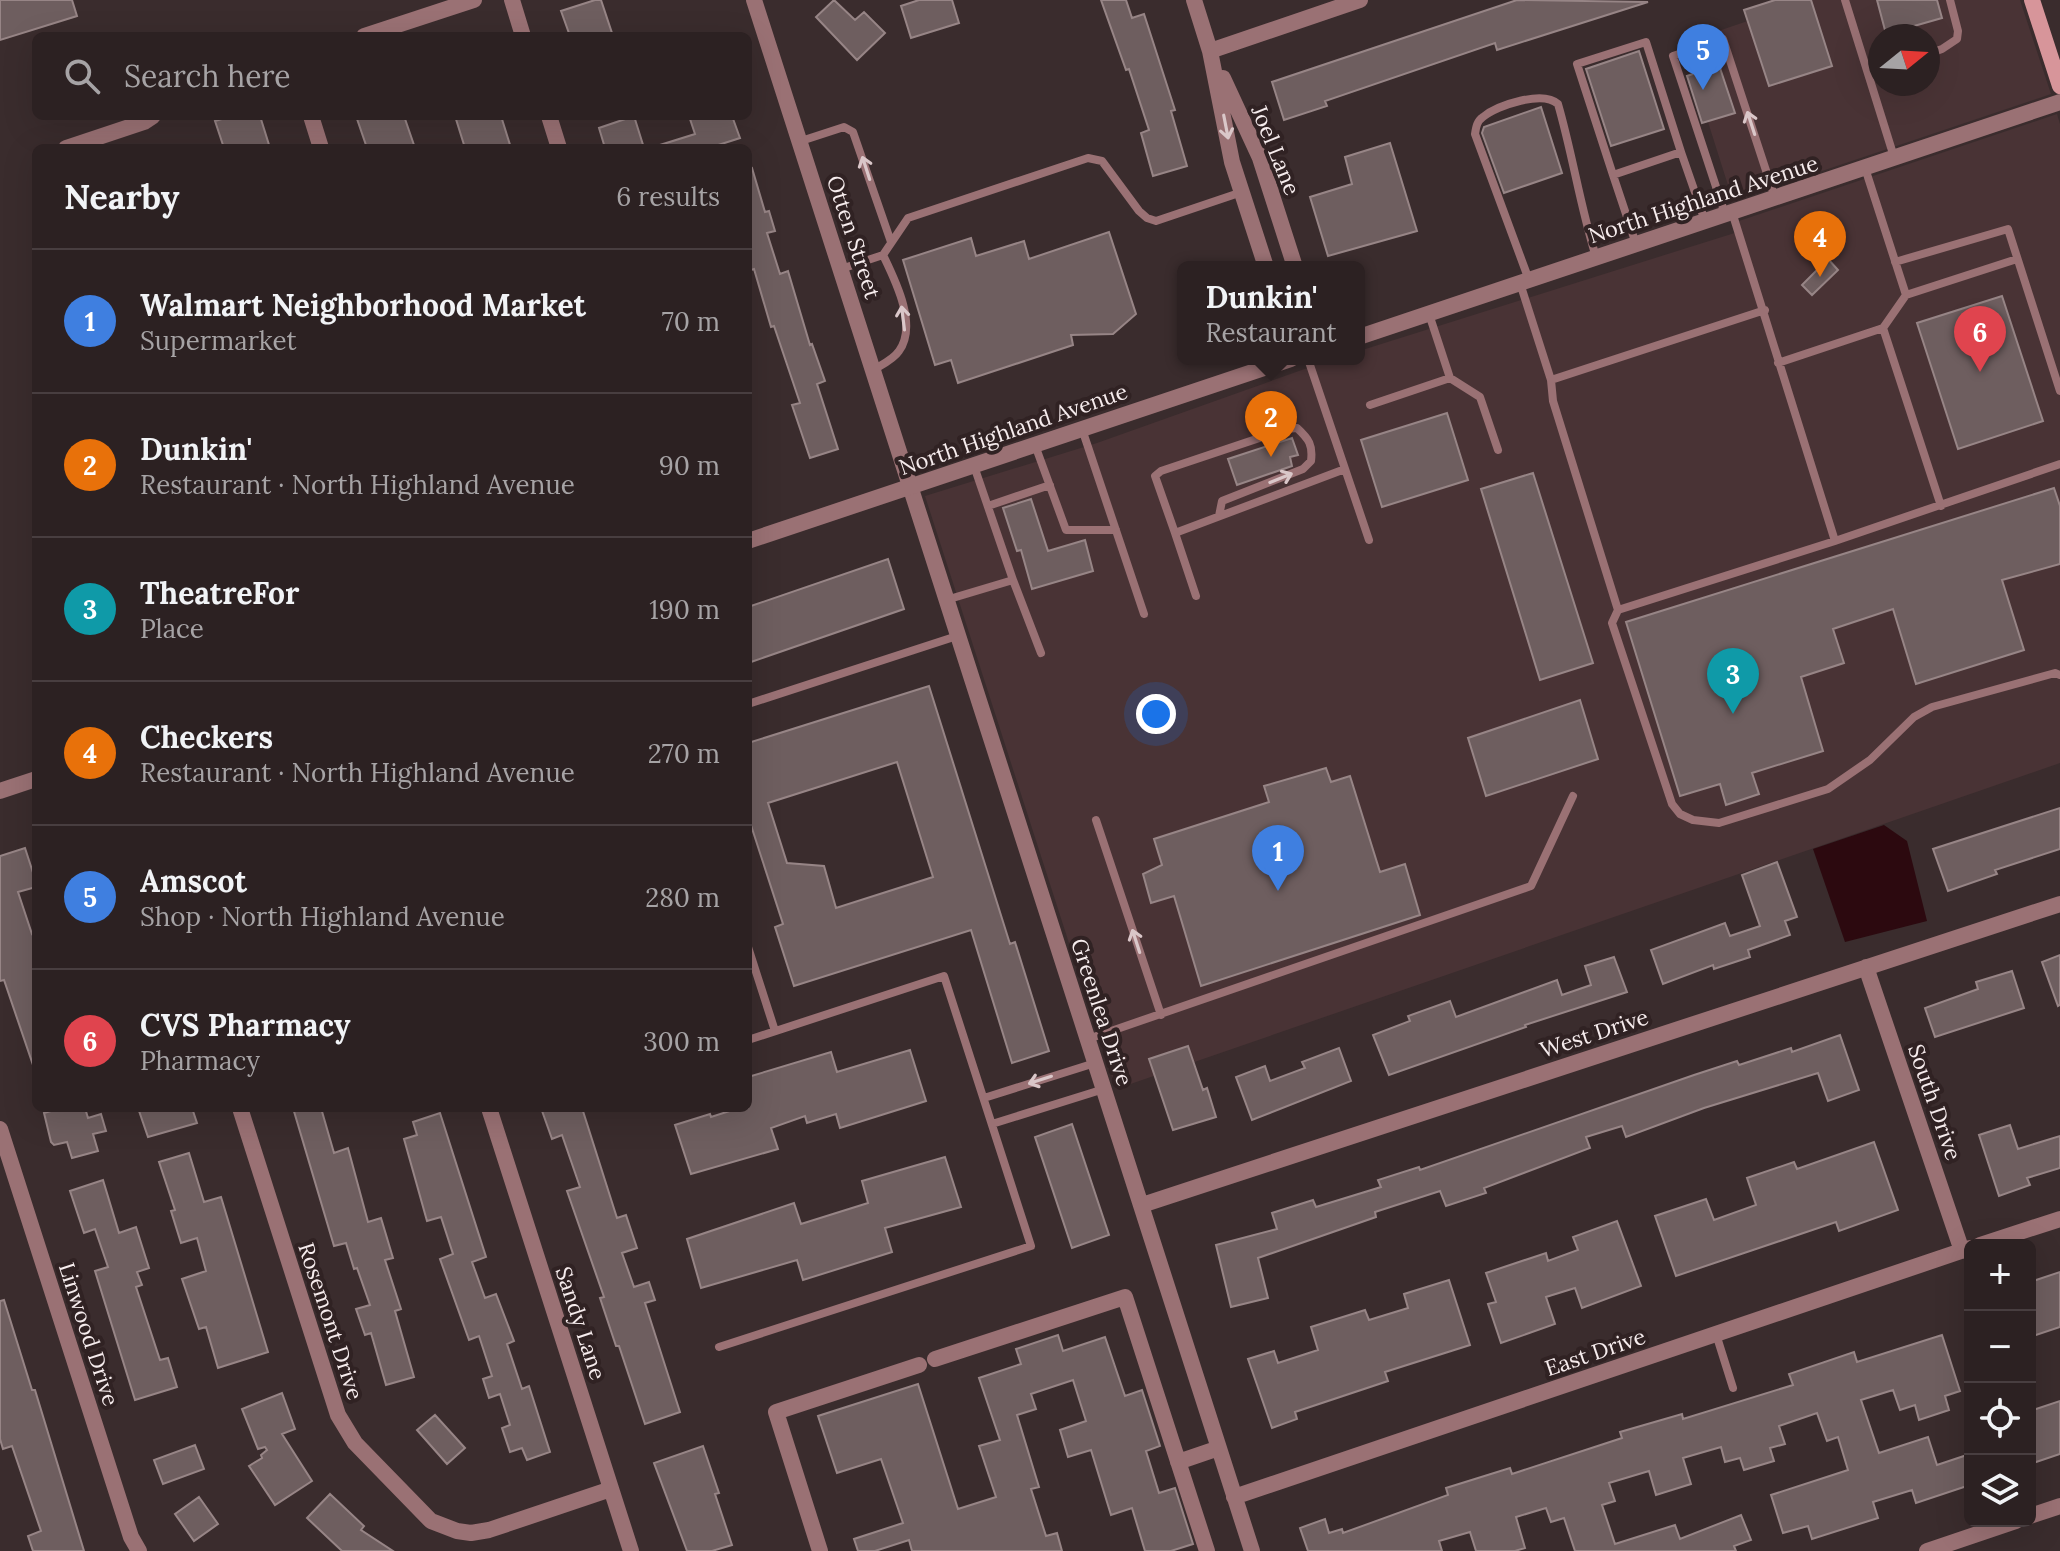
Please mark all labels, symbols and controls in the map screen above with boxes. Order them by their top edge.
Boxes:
pin: 5 [1677,24,1729,90]
north arrow [1868,24,1940,96]
search box [32,32,752,120]
icon: search [60,54,104,98]
text: Search here [124,57,291,95]
street label: Joel Lane [1245,100,1307,199]
one-way arrow [1742,111,1757,136]
one-way arrow [1219,114,1234,140]
street label: North Highland Avenue [1585,149,1821,249]
one-way arrow [858,156,873,181]
street label: Otten Street [821,172,887,303]
text: Nearby [64,175,180,218]
text: 6 results [616,180,720,213]
pin: 4 [1794,211,1846,277]
popup [1177,261,1365,365]
text: Dunkin' [1205,278,1318,316]
text: Walmart Neighborhood Market [140,286,586,324]
text: 1 [85,305,95,338]
text: 70 m [662,305,720,338]
one-way arrow [895,306,910,331]
pin: 6 [1954,306,2006,372]
text: Restaurant [1205,316,1337,349]
text: Supermarket [140,324,297,357]
street label: North Highland Avenue [895,377,1131,481]
pin: 2 [1245,391,1297,457]
text: Dunkin' [140,430,252,468]
text: 2 [83,449,97,482]
text: 90 m [659,449,720,482]
text: Restaurant · North Highland Avenue [140,468,575,501]
one-way arrow [1268,470,1293,485]
text: TheatreFor [140,574,299,612]
text: 3 [83,593,97,626]
text: 190 m [649,593,720,626]
text: Place [140,612,204,645]
pin: 3 [1707,648,1759,714]
your location [1136,694,1176,734]
text: Checkers [140,718,273,756]
text: 4 [83,737,97,770]
text: 270 m [648,737,720,770]
text: Restaurant · North Highland Avenue [140,756,575,789]
pin: 1 [1252,825,1304,891]
text: Amscot [140,862,247,900]
text: 5 [83,881,97,914]
text: 280 m [645,881,720,914]
text: Shop · North Highland Avenue [140,900,505,933]
one-way arrow [1128,929,1143,954]
street label: Greenlea Drive [1065,935,1139,1089]
street label: West Drive [1536,1002,1652,1064]
text: CVS Pharmacy [140,1006,351,1044]
text: 6 [83,1025,97,1058]
text: 300 m [643,1025,720,1058]
street label: South Drive [1902,1040,1968,1164]
text: Pharmacy [140,1044,260,1077]
one-way arrow [1027,1073,1053,1088]
street label: Rosemont Drive [292,1239,370,1403]
map controls [1964,1239,2036,1527]
button: + [1964,1239,2036,1311]
street label: Linwood Drive [53,1259,125,1409]
street label: Sandy Lane [550,1263,612,1383]
button: − [1964,1311,2036,1383]
street label: East Drive [1541,1322,1649,1382]
button: locate [1964,1383,2036,1455]
button: layers [1964,1455,2036,1527]

